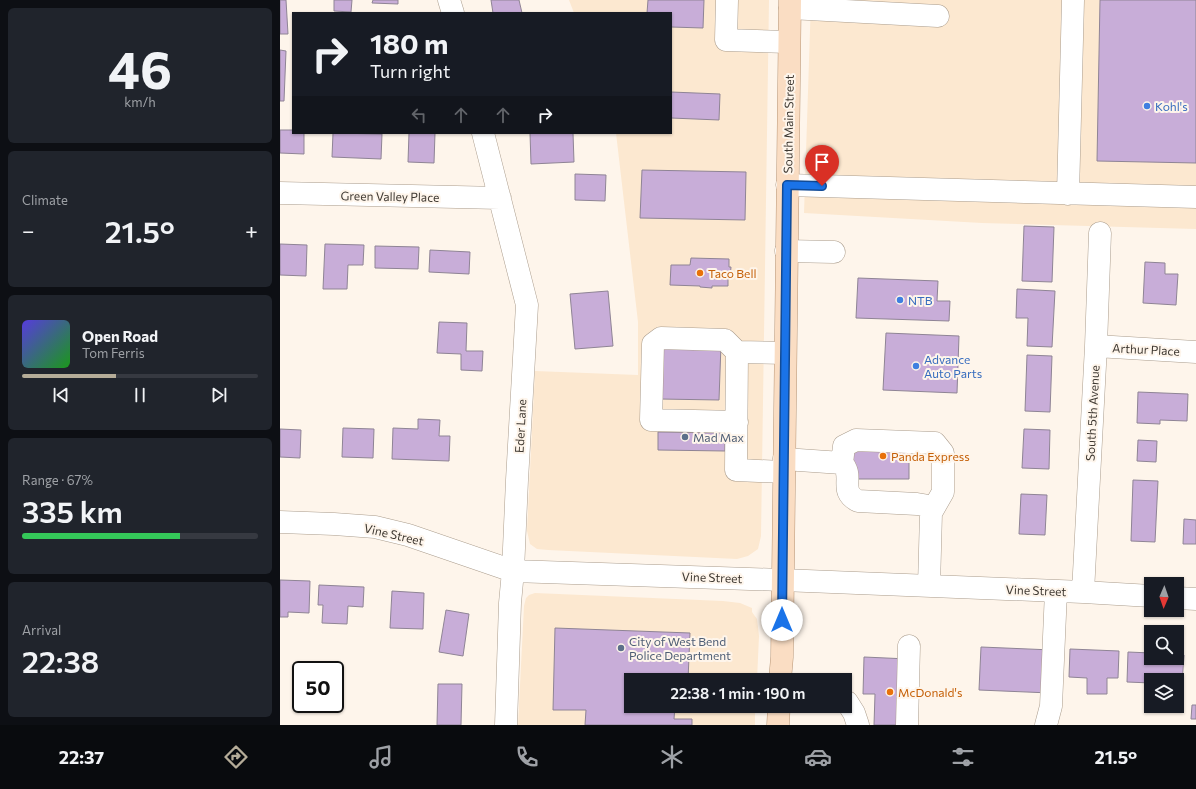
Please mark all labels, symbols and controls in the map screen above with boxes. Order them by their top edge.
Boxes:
text: 180 m [370,26,448,60]
icon: right [304,28,356,80]
text: 46 [108,36,172,100]
text: Turn right [370,60,450,82]
street label: South Main Street [780,74,796,174]
text: km/h [124,94,156,110]
place label: Kohl's [1155,99,1188,113]
marker: Kohl's [1142,101,1152,111]
icon: left [408,104,430,126]
icon: ahead [450,104,472,126]
icon: ahead [492,104,514,126]
icon: right [534,104,556,126]
pin [805,145,839,186]
icon: arrive [811,151,833,173]
street label: Green Valley Place [340,188,440,204]
text: Climate [22,192,68,208]
text: 21.5° [105,212,175,249]
text: − [22,217,35,244]
text: + [245,217,258,244]
place label: Taco Bell [708,266,757,280]
marker: Taco Bell [695,268,705,278]
place label: NTB [908,293,933,307]
marker: NTB [895,295,905,305]
text: Open Road [82,327,158,345]
street label: Arthur Place [1112,340,1180,358]
text: Tom Ferris [82,345,145,361]
place label: Advance Auto Parts [924,352,982,380]
marker: Advance Auto Parts [911,361,921,371]
street label: South 5th Avenue [1082,365,1102,461]
icon: previous [50,384,72,406]
icon: pause [129,384,151,406]
icon: next [208,384,230,406]
street label: Eder Lane [512,399,528,453]
place label: Mad Max [693,430,745,444]
marker: Mad Max [680,432,690,442]
place label: Panda Express [891,449,970,463]
marker: Panda Express [878,451,888,461]
text: Range · 67% [22,472,93,488]
text: 335 km [22,492,123,529]
street label: Vine Street [363,520,425,548]
street label: Vine Street [681,569,743,585]
north arrow [1144,577,1184,617]
map controls [1144,577,1184,713]
street label: Vine Street [1005,582,1067,598]
position arrow [761,599,803,641]
text: Arrival [22,622,61,638]
button: search [1144,625,1184,665]
place label: City of West Bend Police Department [629,634,731,662]
text: 22:38 [22,642,99,679]
marker: City of West Bend Police Department [616,643,626,653]
speed limit sign: 50 [292,661,344,713]
button: layers [1144,673,1184,713]
text: 22:38 · 1 min · 190 m [671,684,805,702]
place label: McDonald's [898,685,962,699]
marker: McDonald's [885,687,895,697]
icon: directions [222,743,250,771]
icon: music [367,743,395,771]
icon: phone [513,743,541,771]
icon: climate [658,743,686,771]
icon: car [804,743,832,771]
icon: filters [949,743,977,771]
text: 22:37 [59,746,104,768]
text: 21.5° [1094,746,1137,768]

